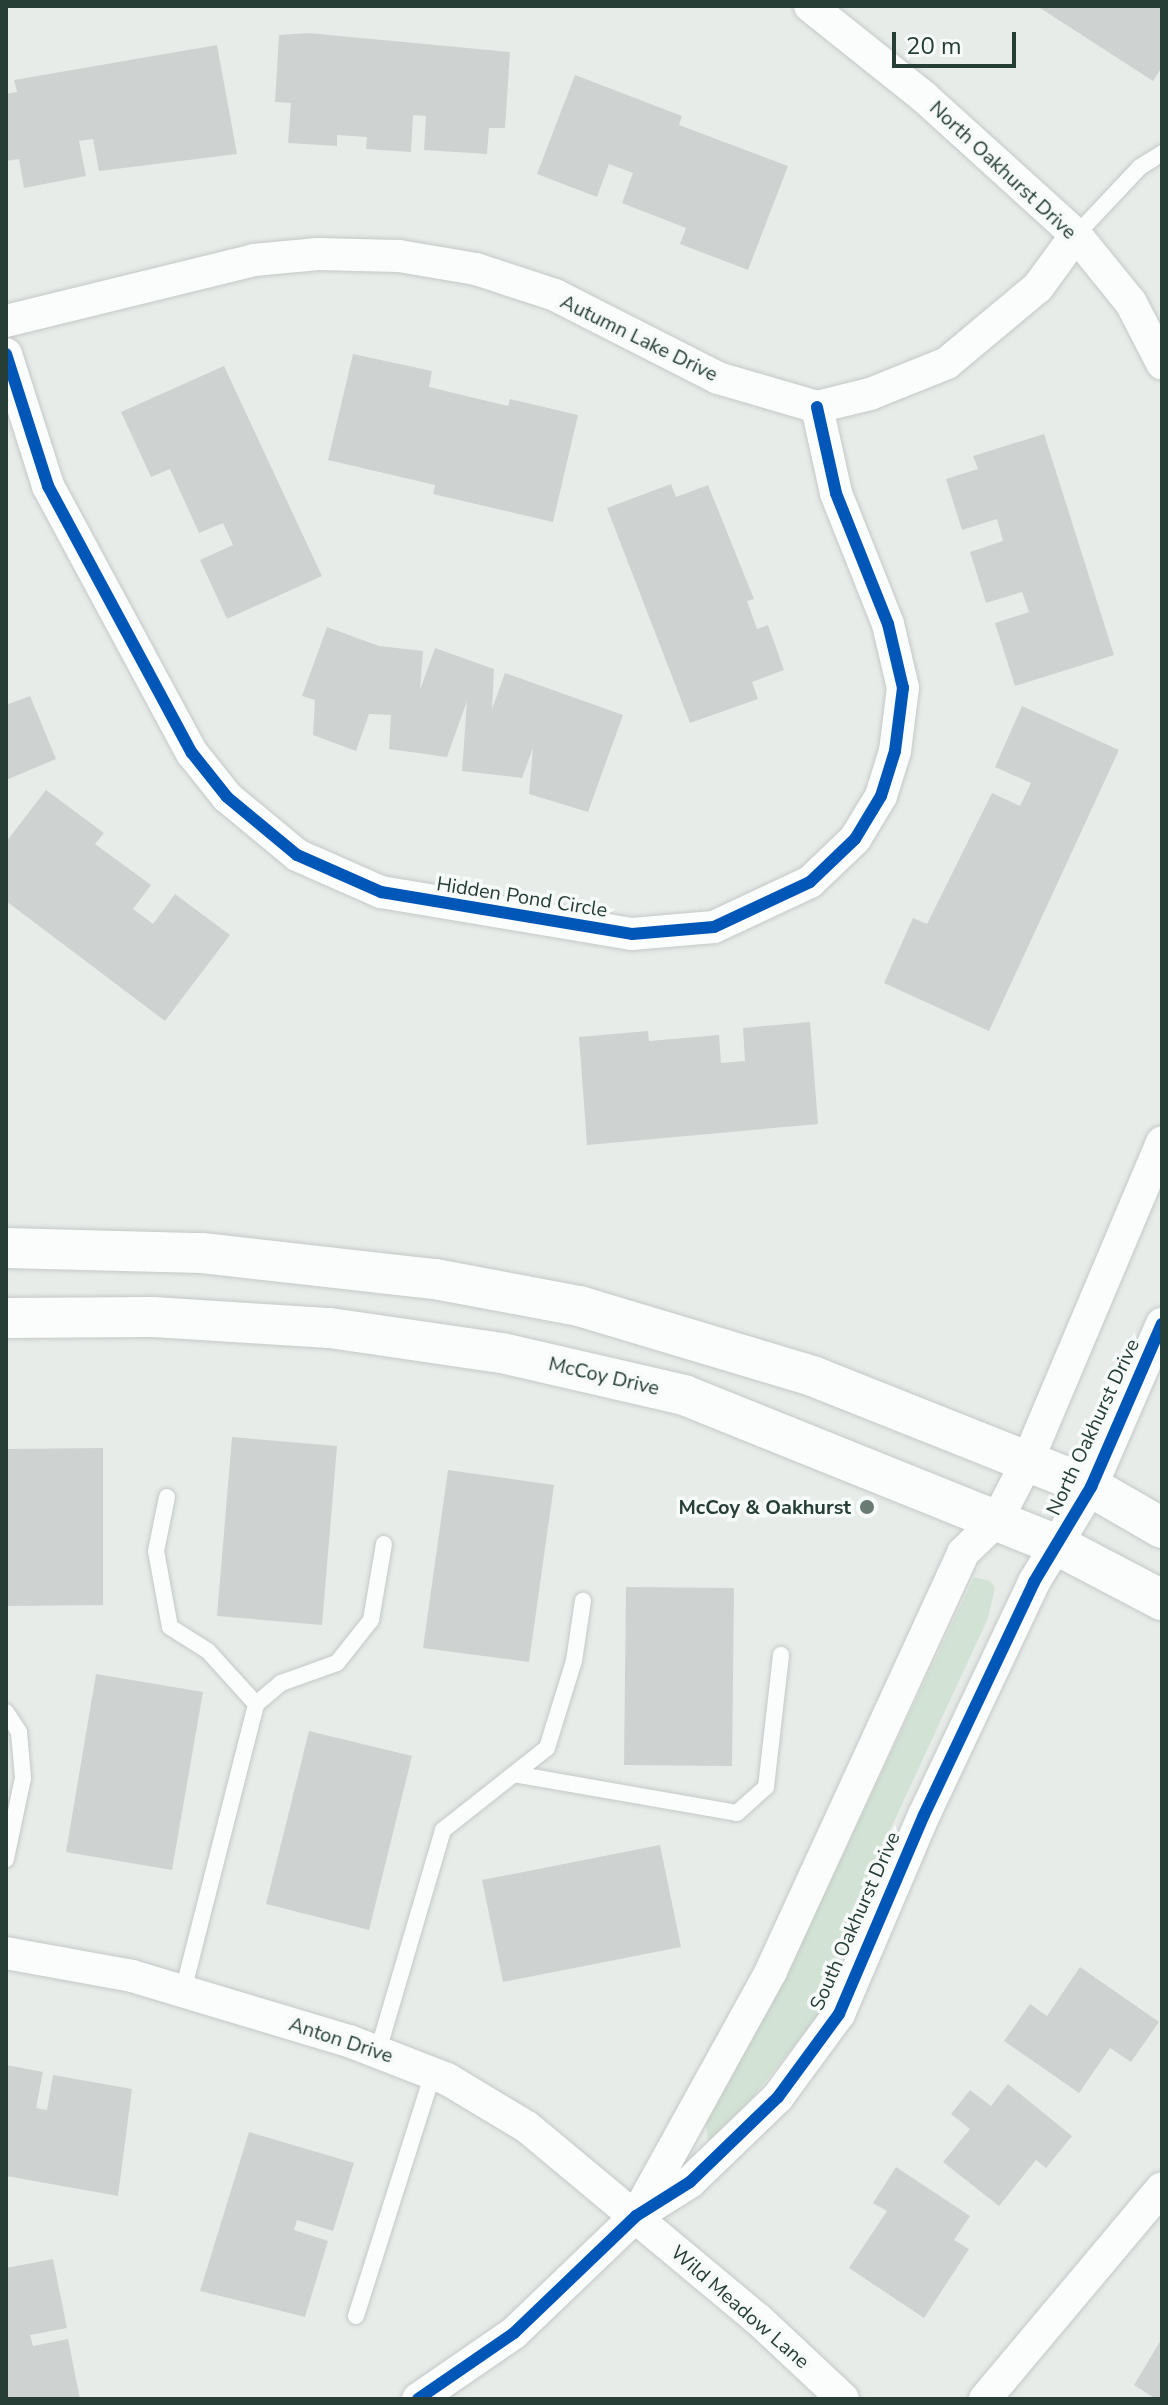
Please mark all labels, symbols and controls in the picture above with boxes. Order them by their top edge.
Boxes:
scale bar [896,16,1020,66]
text: 20 m [906,30,962,62]
street label: North Oakhurst Drive [925,96,1081,244]
street label: Autumn Lake Drive [556,290,722,386]
street label: Hidden Pond Circle [435,872,609,922]
street label: North Oakhurst Drive [1042,1335,1144,1519]
street label: McCoy Drive [546,1352,662,1400]
place label: McCoy & Oakhurst [678,1495,851,1519]
marker: McCoy & Oakhurst [858,1498,876,1516]
street label: South Oakhurst Drive [805,1828,905,2014]
street label: Anton Drive [286,2012,396,2068]
street label: Wild Meadow Lane [666,2240,814,2374]

